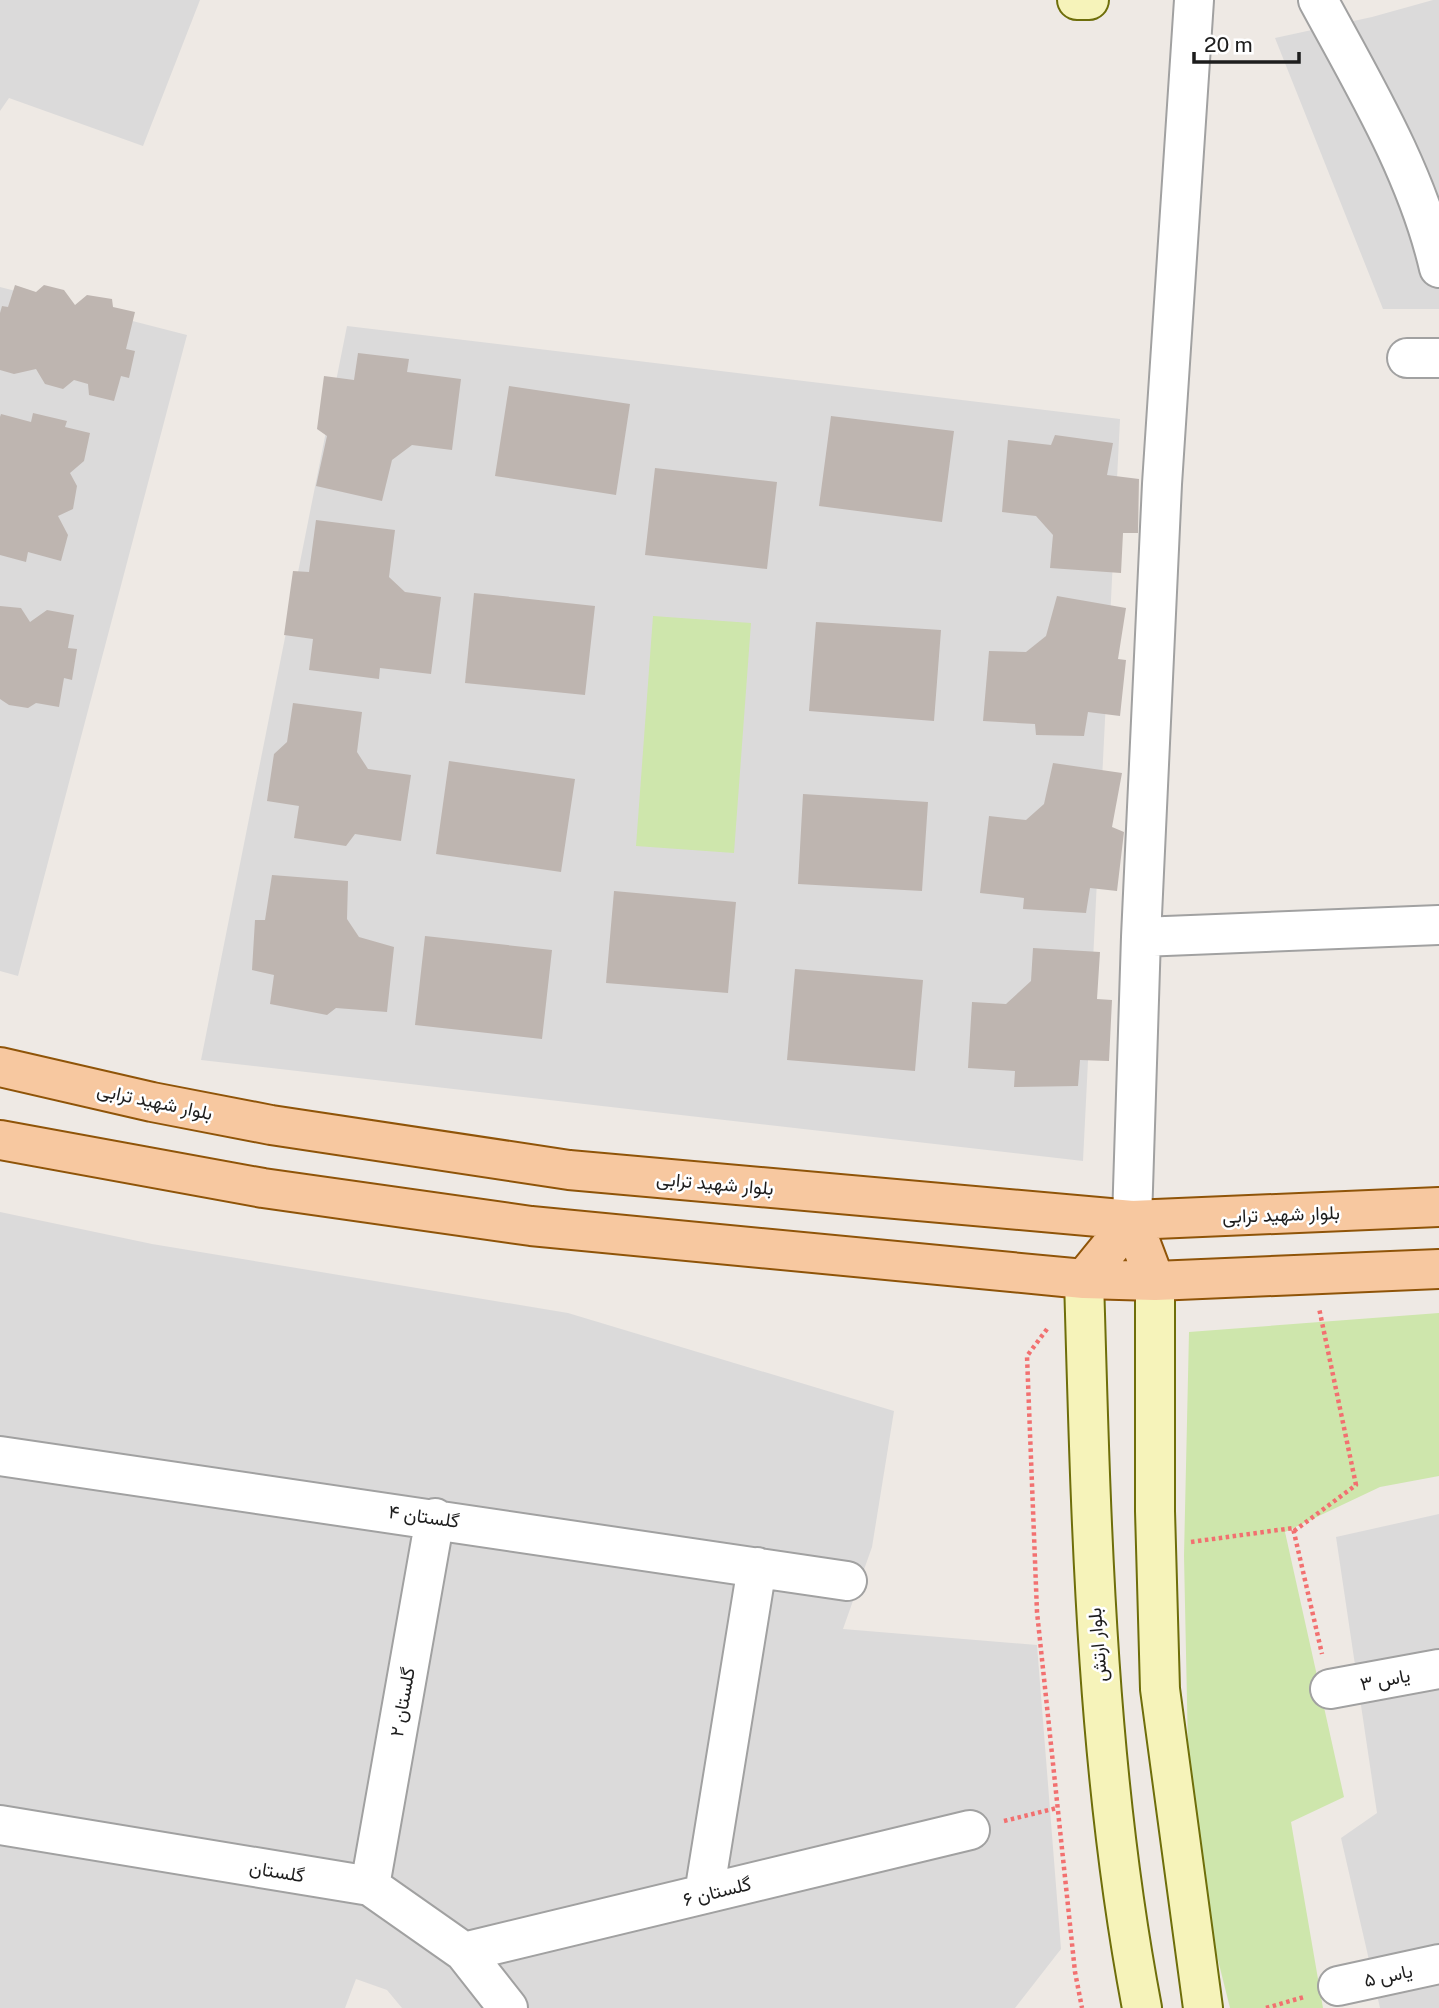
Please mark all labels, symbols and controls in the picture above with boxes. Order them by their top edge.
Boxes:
scale bar [1194,21,1299,65]
text: 20 m [1204,32,1253,57]
street label: بلوار شهید ترابی [95,1078,215,1125]
street label: بلوار شهید ترابی [655,1167,775,1200]
street label: بلوار شهید ترابی [1222,1201,1340,1228]
street label: گلستان ۴ [387,1500,461,1532]
street label: بلوار ارتش [1083,1607,1112,1683]
street label: یاس ۳ [1358,1663,1412,1696]
street label: گلستان ۲ [385,1666,419,1738]
street label: گلستان [248,1856,306,1886]
street label: گلستان ۶ [681,1872,753,1910]
street label: یاس ۵ [1362,1959,1415,1992]

